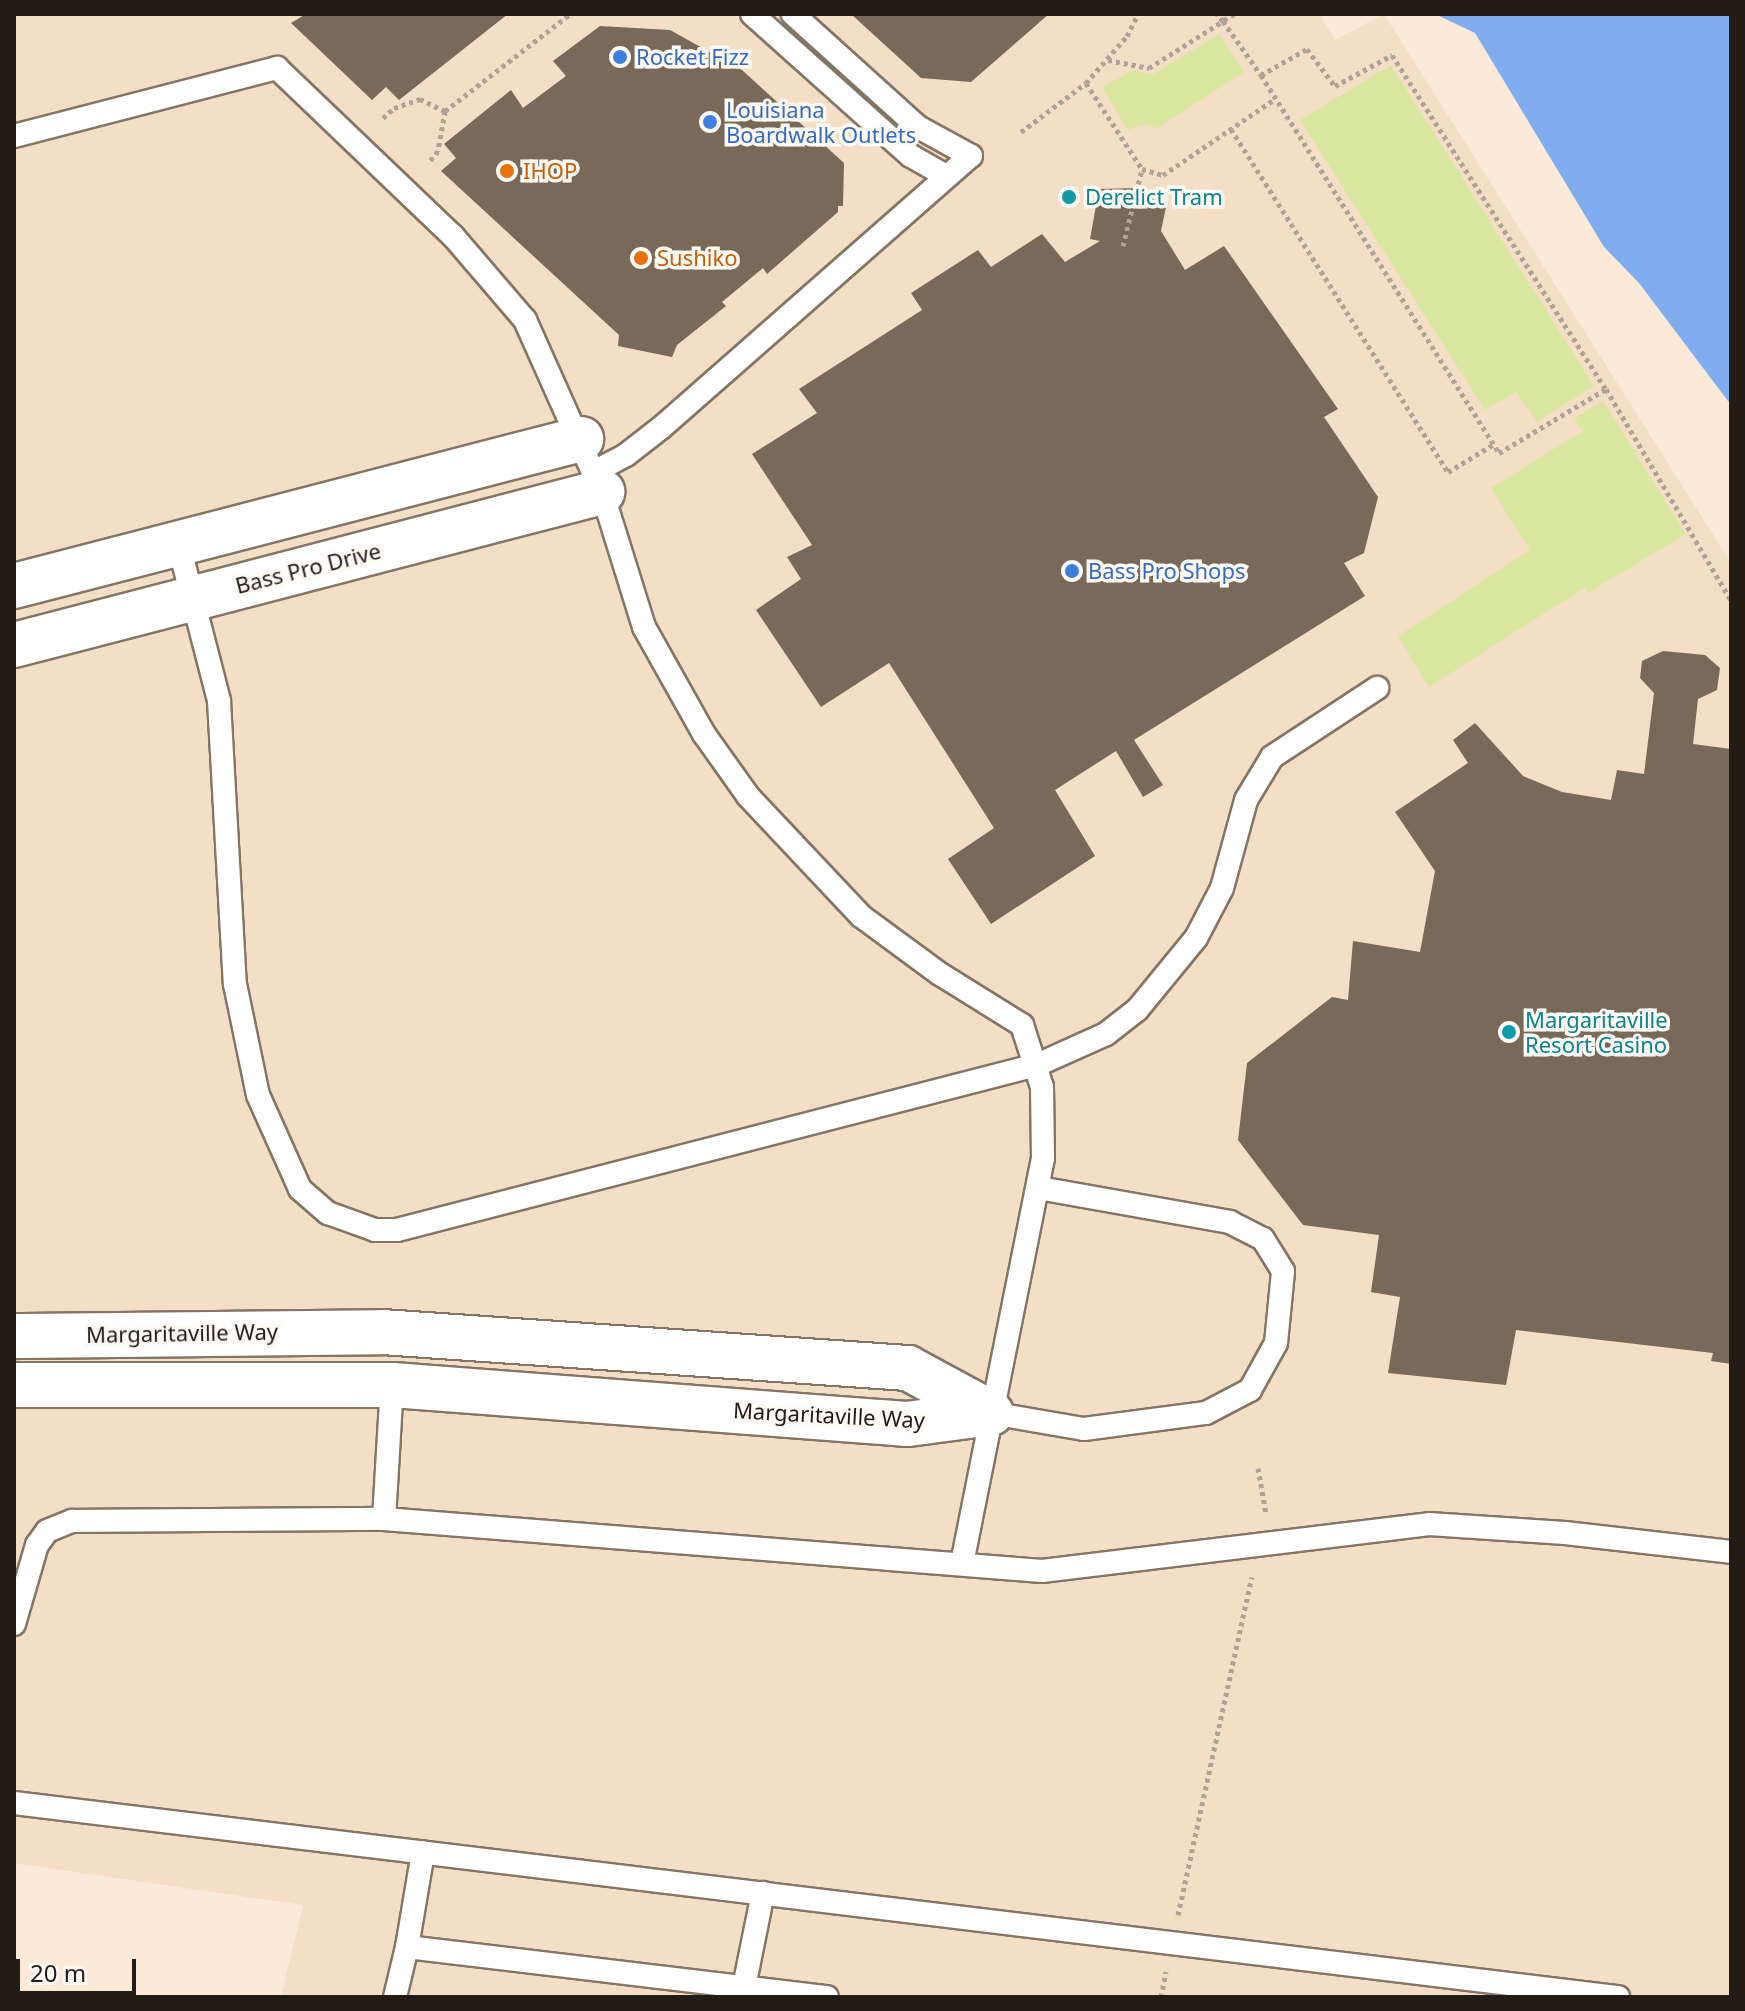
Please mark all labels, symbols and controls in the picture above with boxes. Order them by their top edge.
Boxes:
place label: Rocket Fizz [636,44,749,70]
marker: Rocket Fizz [611,48,629,66]
place label: Louisiana Boardwalk Outlets [726,96,916,148]
marker: Louisiana Boardwalk Outlets [701,113,719,131]
place label: IHOP [523,158,577,184]
marker: IHOP [498,162,516,180]
place label: Derelict Tram [1085,184,1223,210]
marker: Derelict Tram [1060,188,1078,206]
place label: Sushiko [657,245,738,271]
marker: Sushiko [632,249,650,267]
street label: Bass Pro Drive [233,537,383,599]
place label: Bass Pro Shops [1088,558,1245,584]
marker: Bass Pro Shops [1063,562,1081,580]
place label: Margaritaville Resort Casino [1525,1006,1668,1058]
marker: Margaritaville Resort Casino [1500,1023,1518,1041]
street label: Margaritaville Way [86,1318,278,1348]
street label: Margaritaville Way [732,1397,926,1433]
scale bar [20,1943,140,1993]
text: 20 m [30,1956,86,1989]

